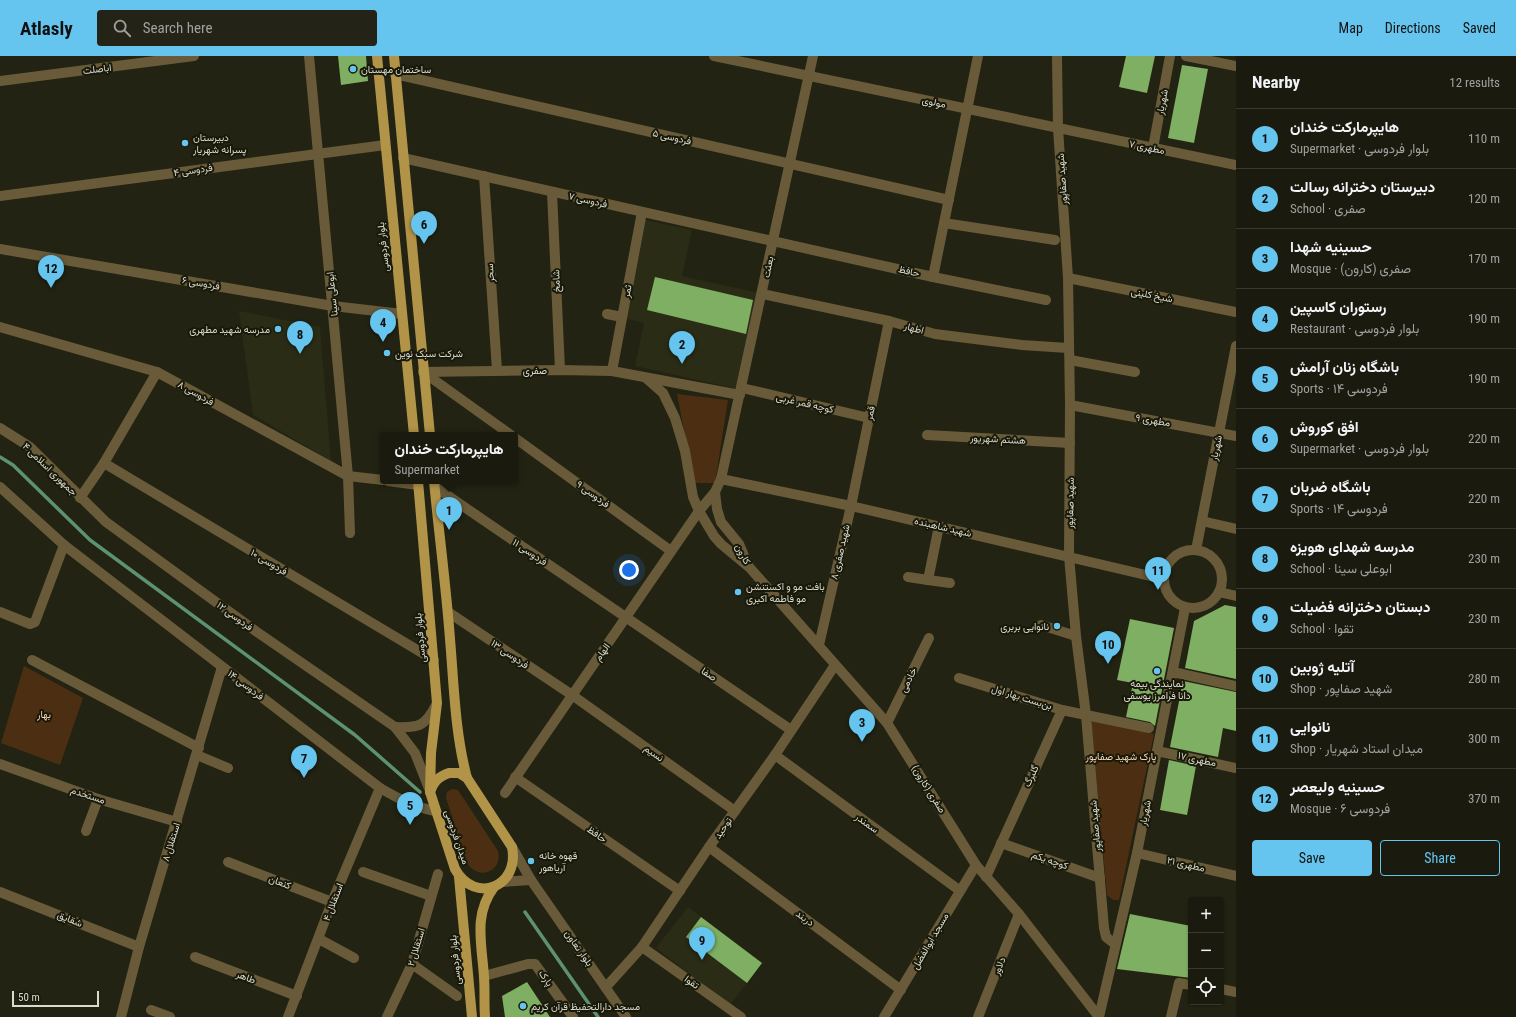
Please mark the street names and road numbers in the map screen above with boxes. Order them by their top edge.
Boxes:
street label: اباصلت [82,62,112,77]
street label: شهریار [1154,88,1171,117]
street label: مولوی [921,94,947,111]
street label: فردوسی ۵ [651,127,693,148]
street label: مطهری ۷ [1128,138,1166,157]
street label: شهید صفاپور [1055,153,1071,206]
street label: فردوسی ۴ [173,162,214,179]
street label: فردوسی ۷ [567,190,609,211]
street label: بلوار فردوسی [375,221,392,272]
street label: بعثت [760,255,777,279]
street label: سحر [484,263,497,284]
street label: حافظ [897,263,921,279]
street label: شامخ [550,269,563,293]
street label: ابوعلی سینا [324,271,341,317]
street label: فردوسی ۶ [181,274,221,293]
street label: ثمر [620,284,635,299]
street label: شیخ کلینی [1130,286,1174,305]
street label: اطهار [902,320,925,337]
street label: صفری [523,365,547,377]
street label: فردوسی ۸ [176,379,216,408]
street label: کوچه قمر غربی [775,391,835,417]
street label: قمر [863,405,878,422]
street label: مطهری ۹ [1135,412,1171,429]
street label: هشتم شهریور [969,432,1026,447]
street label: شهریار [1208,434,1225,463]
street label: جمهوری اسلامی ۴ [20,440,80,499]
street label: شهید صفاپور [1064,477,1078,530]
street label: فردوسی ۹ [574,478,612,511]
street label: شهید شاهبنده [913,515,973,540]
street label: شهید صفری ۸ [828,523,853,581]
street label: فردوسی ۱۱ [510,536,550,569]
street label: کارون [732,542,753,567]
street label: فردوسی ۱۰ [248,547,290,578]
street label: فردوسی ۱۲ [214,599,255,634]
street label: بلوار فردوسی [412,613,429,663]
street label: فردوسی ۱۳ [489,637,531,672]
street label: الهام [592,641,613,663]
street label: صفا [699,665,719,683]
street label: خادمی [897,666,920,695]
street label: فردوسی ۱۴ [225,668,266,703]
street label: بن‌بست بهار اول [990,683,1054,712]
street label: نسیم [642,742,666,765]
street label: مطهری ۱۷ [1177,750,1217,769]
street label: صفری (کارون) [909,763,948,816]
street label: گلبرگ [1021,763,1042,789]
street label: مستخدم [69,784,107,807]
street label: شهریار [1137,799,1154,828]
street label: شهید صفاپور [1087,800,1105,853]
street label: میدان فردوسی [442,808,471,866]
street label: سمندر [852,810,881,836]
street label: توحید [712,815,735,841]
street label: استقلال ۸ [160,821,182,863]
street label: حافظ [585,823,609,845]
street label: کوچه یکم [1030,849,1070,873]
street label: مطهری ۲۱ [1166,854,1206,875]
street label: کنعان [267,873,293,891]
street label: استقلال ۴ [321,882,345,922]
street label: دربند [793,908,816,929]
street label: شقایق [55,909,84,930]
street label: مسجد ابوالفضل [909,911,951,972]
street label: استقلال ۲ [405,927,427,967]
street label: بلوار تعاون [562,928,595,969]
street label: بلوار فردوسی [447,935,464,985]
street label: دلاور [990,955,1009,978]
street label: طاهر [233,968,258,987]
street label: پارک [535,968,555,989]
street label: تقوا [682,973,701,992]

